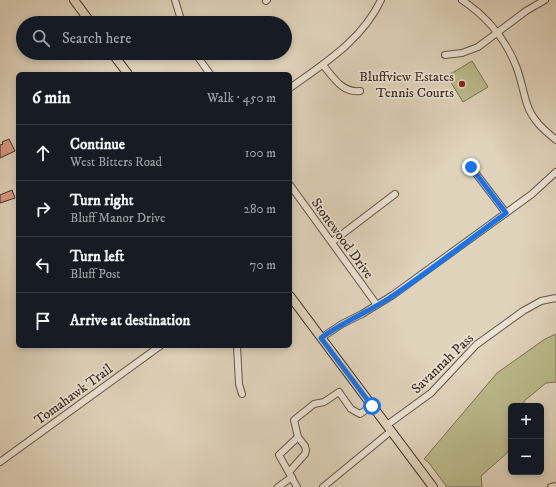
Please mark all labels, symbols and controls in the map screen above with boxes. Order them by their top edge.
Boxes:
search box [16,16,292,60]
icon: search [30,27,52,49]
text: Search here [62,29,131,48]
place label: Bluffview Estates Tennis Courts [359,68,454,102]
marker: Bluffview Estates Tennis Courts [457,79,467,89]
text: 6 min [32,87,71,109]
text: Walk · 450 m [207,90,276,106]
text: Continue [70,135,125,154]
icon: ahead [32,142,54,164]
text: 100 m [245,145,276,161]
text: West Bitters Road [70,154,162,170]
route end [462,158,480,176]
text: Turn right [70,191,133,210]
street label: Stonewood Drive [307,195,378,283]
icon: right [32,198,54,220]
text: 280 m [244,201,276,217]
text: Bluff Manor Drive [70,210,165,226]
text: Turn left [70,247,124,266]
icon: left [32,254,54,276]
text: 70 m [250,257,276,273]
text: Bluff Post [70,266,120,282]
icon: arrive [32,310,54,332]
text: Arrive at destination [70,311,190,330]
street label: Savannah Pass [408,329,478,398]
street label: Tomahawk Trail [31,360,117,429]
route start [363,397,381,415]
map controls [508,403,544,475]
button: + [508,403,544,439]
button: − [508,439,544,475]

